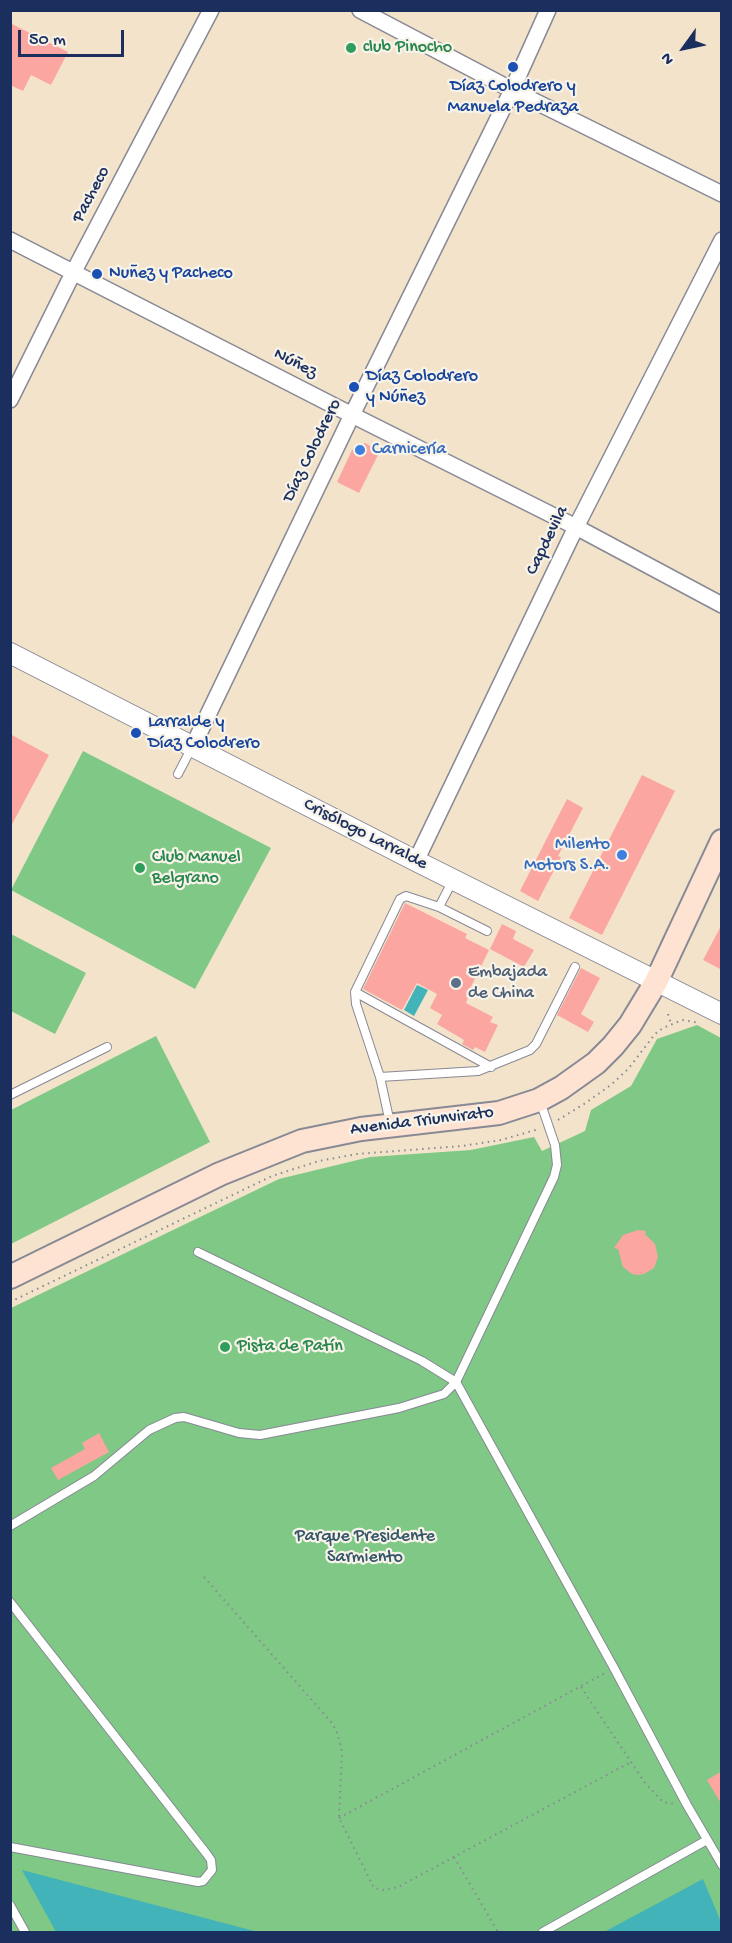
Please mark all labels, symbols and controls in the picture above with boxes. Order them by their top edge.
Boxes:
scale bar [21,18,128,56]
north arrow [654,18,714,78]
text: 50 m [29,30,66,51]
place label: club Pinocho [363,37,452,59]
marker: club Pinocho [344,41,358,55]
text: N [658,49,679,68]
marker: Díaz Colodrero y Manuela Pedraza [506,60,520,74]
place label: Díaz Colodrero y Manuela Pedraza [447,76,579,118]
street label: Pacheco [68,163,116,227]
place label: Nuñez y Pacheco [109,263,233,285]
marker: Nuñez y Pacheco [90,267,104,281]
street label: Núñez [270,344,320,384]
place label: Díaz Colodrero y Núñez [366,366,478,409]
marker: Díaz Colodrero y Núñez [347,380,361,394]
street label: Díaz Colodrero [279,396,347,506]
place label: Carnicería [372,439,446,461]
marker: Carnicería [353,443,367,457]
street label: Capdevila [522,503,574,579]
place label: Larralde y Díaz Colodrero [148,712,260,754]
marker: Larralde y Díaz Colodrero [129,726,143,740]
street label: Crisólogo Larralde [299,794,431,876]
place label: Milento Motors S.A. [524,834,610,876]
place label: Club Manuel Belgrano [152,847,241,890]
marker: Milento Motors S.A. [615,848,629,862]
marker: Club Manuel Belgrano [133,861,147,875]
place label: Embajada de China [468,962,547,1004]
marker: Embajada de China [449,976,463,990]
street label: Avenida Triunvirato [349,1102,495,1142]
place label: Pista de Patín [237,1336,343,1358]
marker: Pista de Patín [218,1340,232,1354]
park label: Parque Presidente Sarmiento [295,1526,435,1568]

